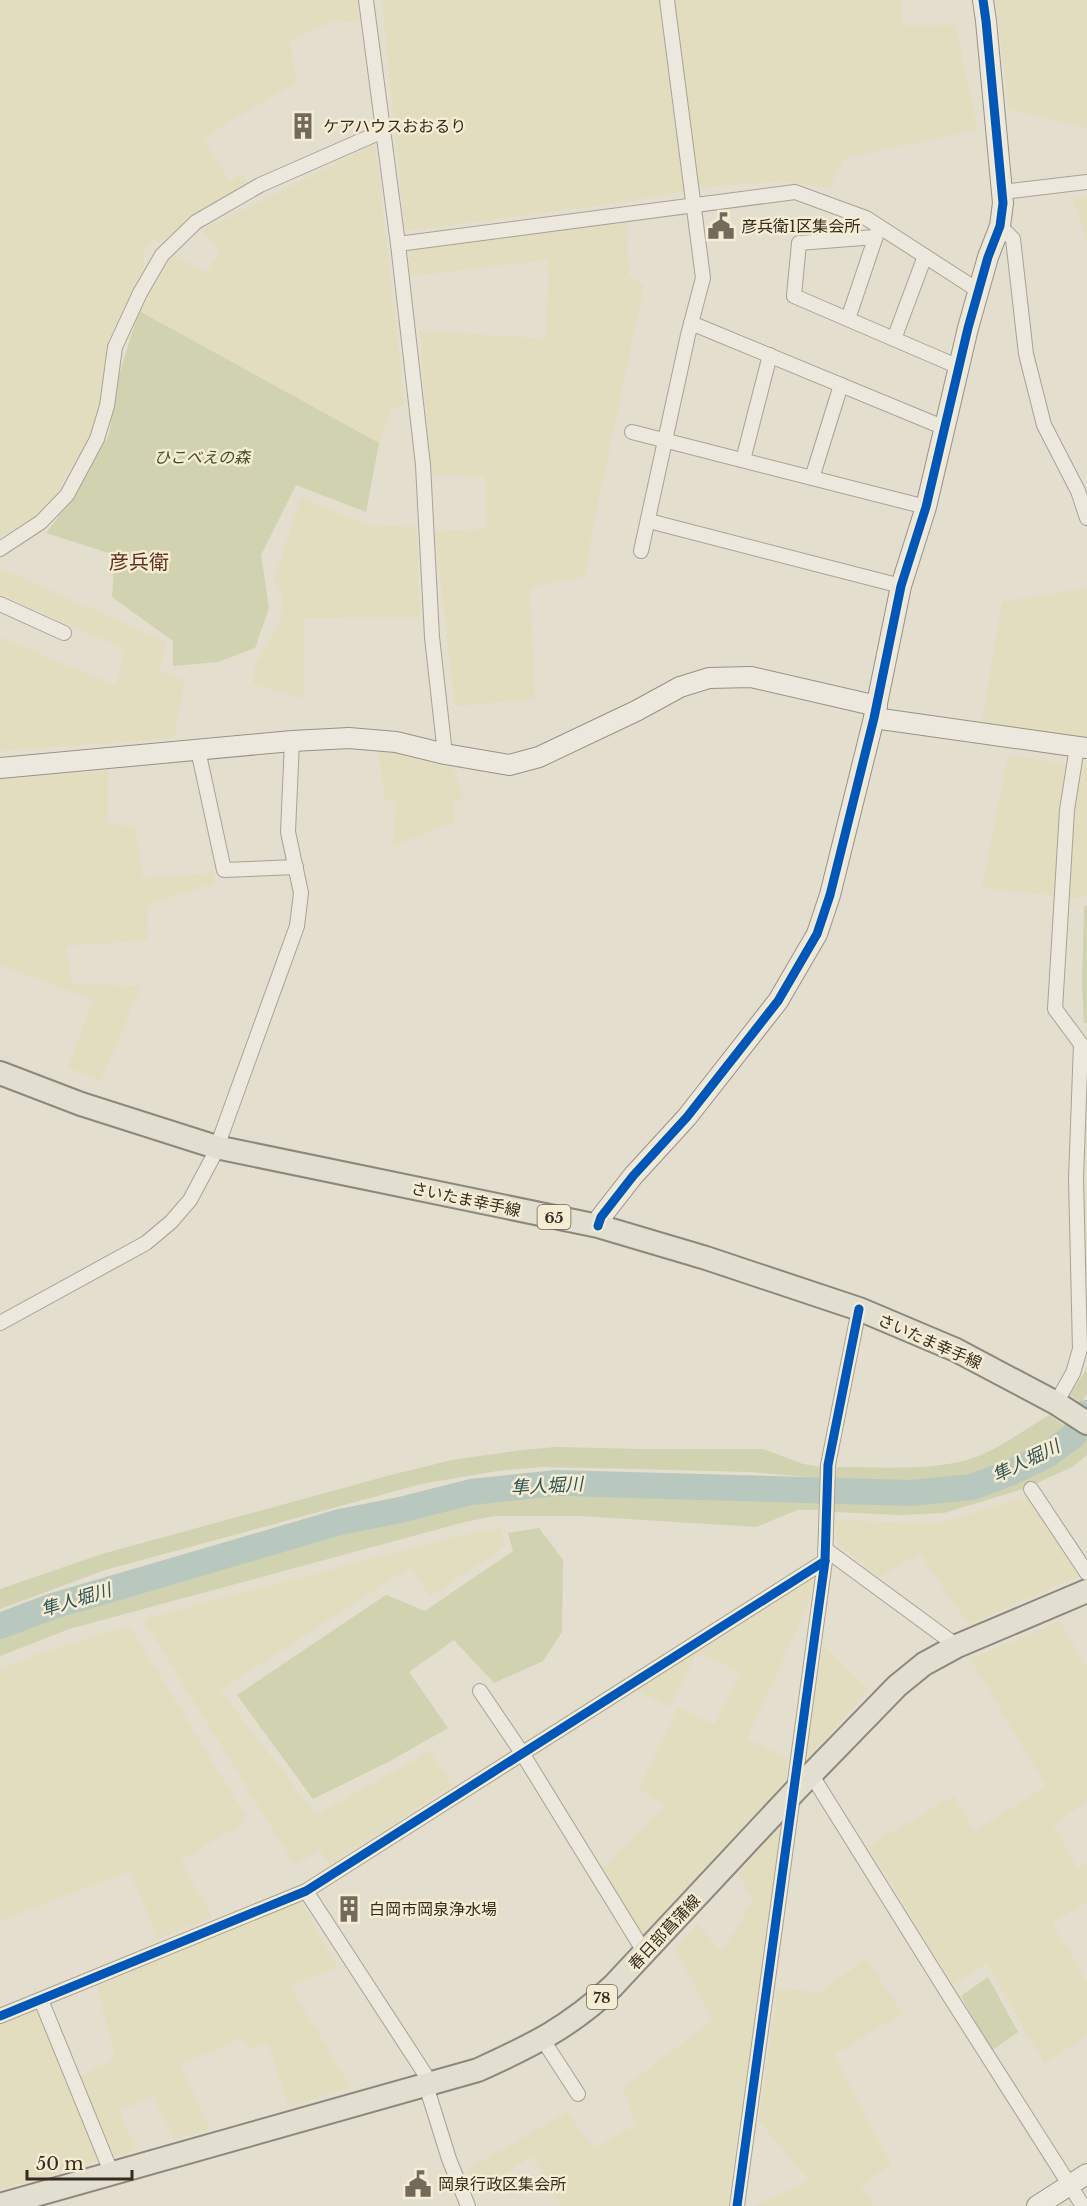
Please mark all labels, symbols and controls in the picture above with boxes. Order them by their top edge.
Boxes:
building icon: ケアハウスおおるり [288,111,318,141]
place label: ケアハウスおおるり [323,116,466,136]
public building icon: 彦兵衛1区集会所 [706,211,736,241]
place label: 彦兵衛1区集会所 [741,216,860,236]
park label: ひこべえの森 [154,447,252,467]
district label: 彦兵衛 [109,550,169,574]
street label: さいたま幸手線 [409,1178,523,1220]
road number: 65 [538,1205,570,1229]
street label: さいたま幸手線 [875,1309,985,1373]
water label: 隼人堀川 [989,1434,1065,1487]
water label: 隼人堀川 [510,1473,586,1499]
water label: 隼人堀川 [38,1578,116,1621]
street label: 春日部菖蒲線 [624,1890,704,1974]
building icon: 白岡市岡泉浄水場 [334,1894,364,1924]
place label: 白岡市岡泉浄水場 [369,1899,497,1919]
road number: 78 [587,1985,617,2009]
scale bar [27,2143,132,2181]
text: 50 m [36,2153,84,2175]
public building icon: 岡泉行政区集会所 [403,2169,433,2199]
place label: 岡泉行政区集会所 [438,2174,566,2194]

